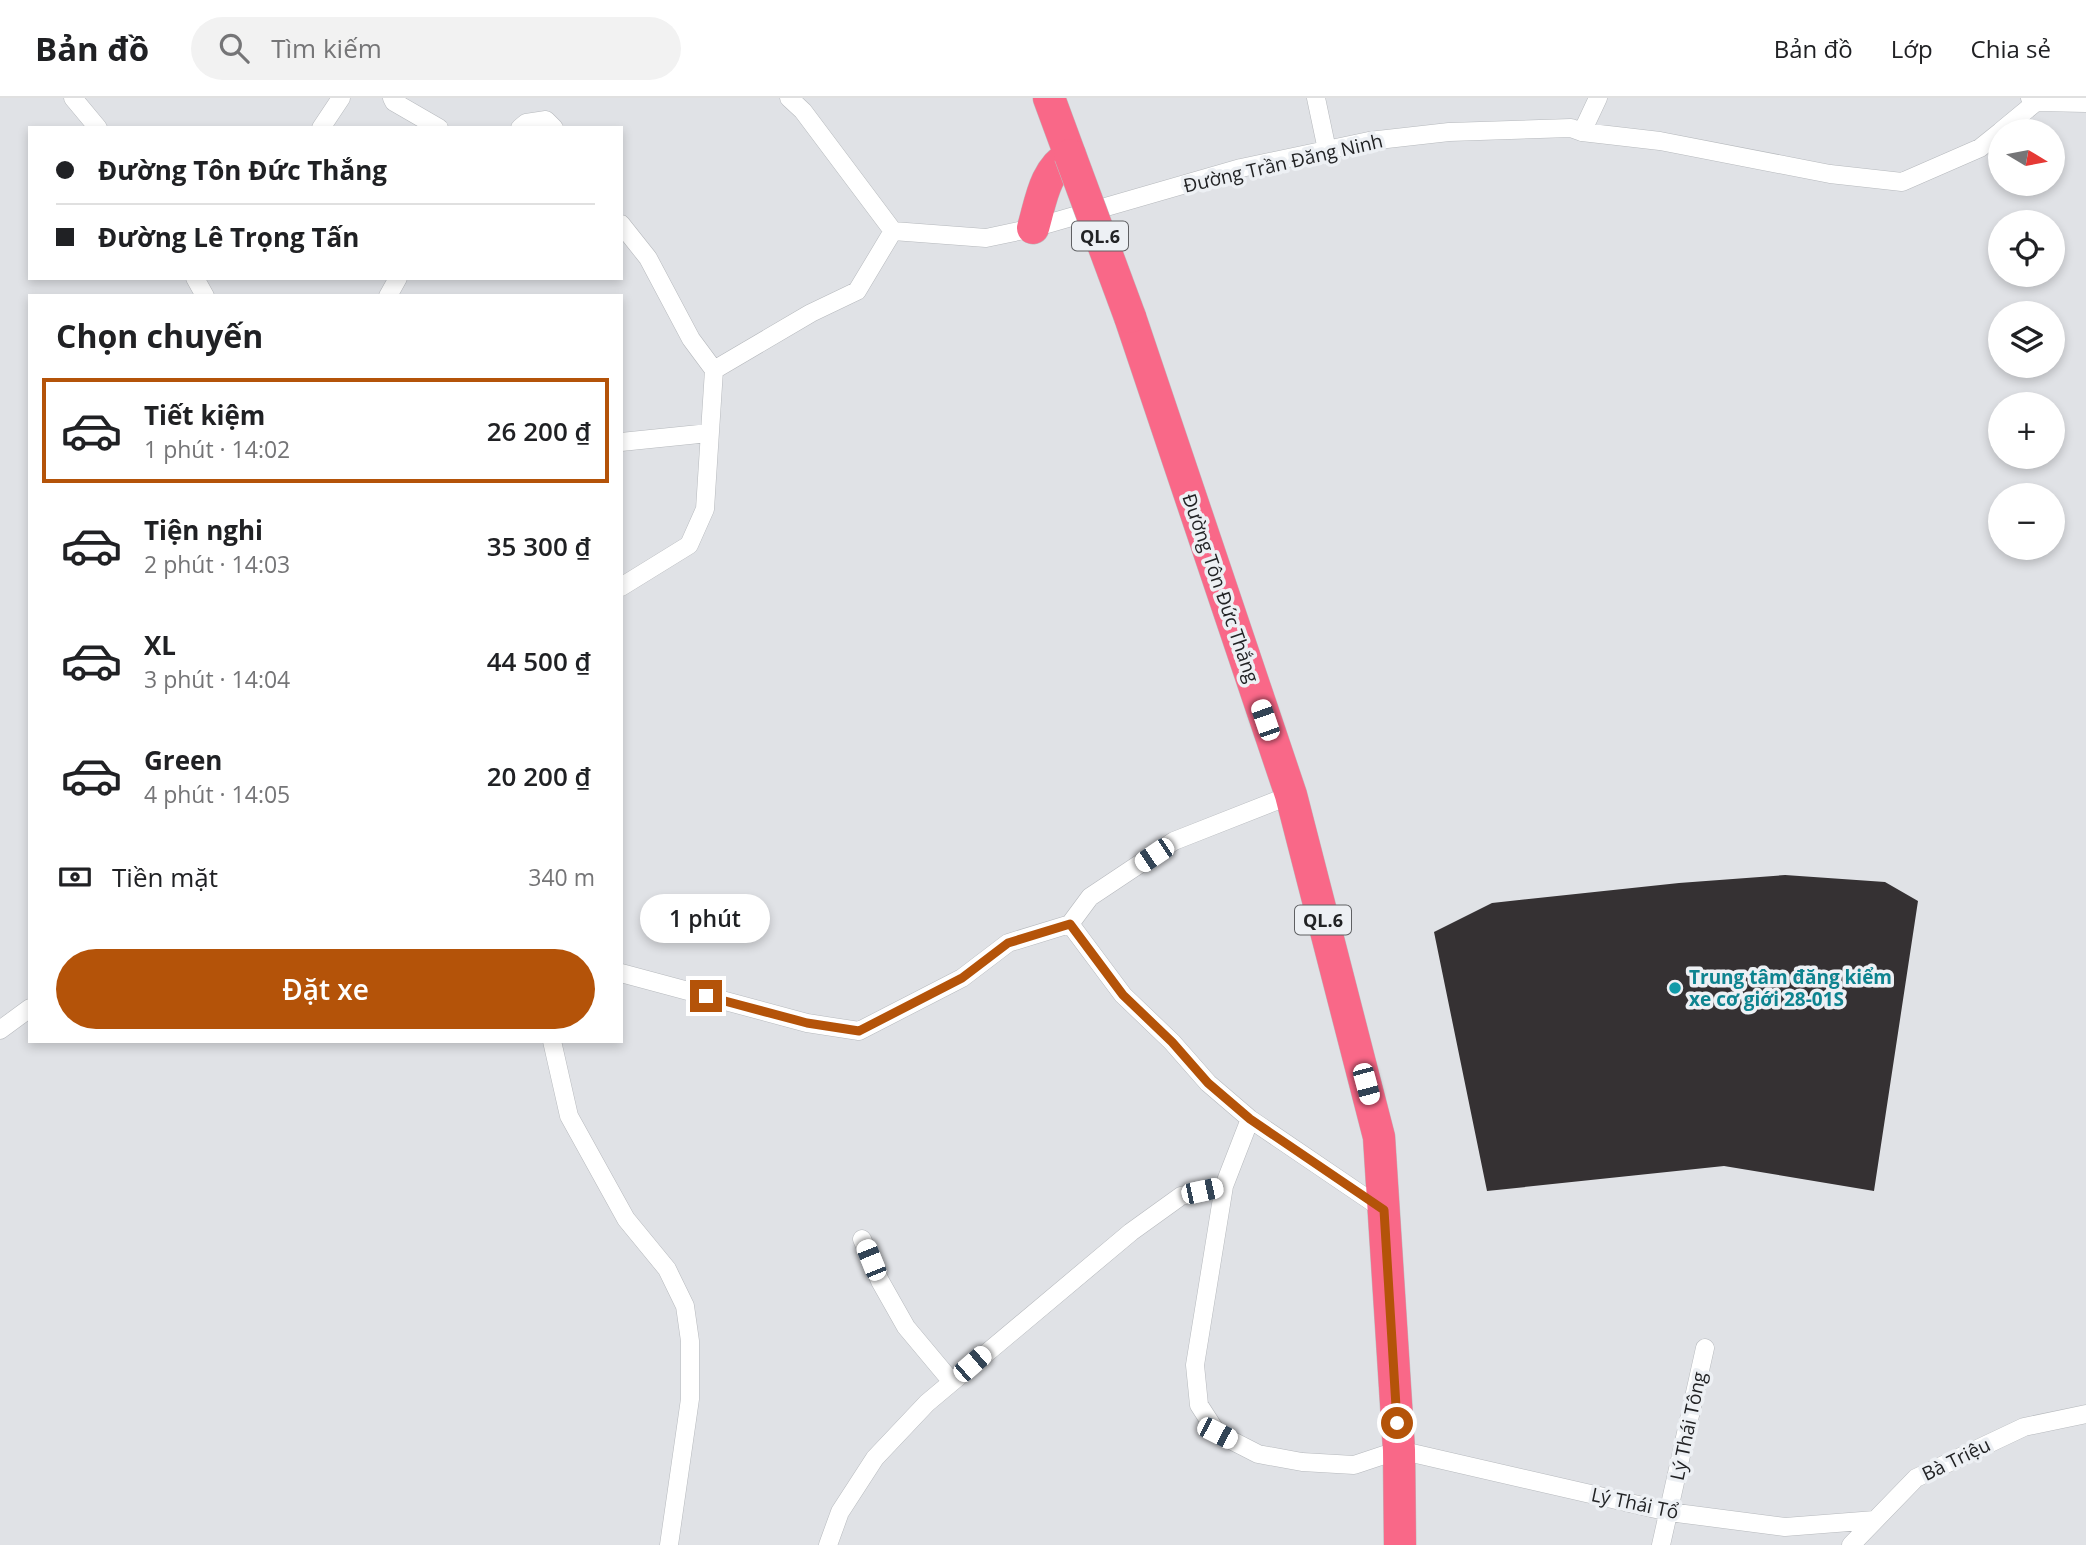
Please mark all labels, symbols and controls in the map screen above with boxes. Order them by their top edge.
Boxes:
search box [191,17,681,80]
text: Bản đồ [35,26,149,71]
icon: search [215,29,253,67]
text: Tìm kiếm [271,30,382,66]
text: Bản đồ [1774,32,1853,65]
text: Lớp [1891,32,1933,65]
text: Chia sẻ [1971,32,2051,65]
north arrow [1988,119,2065,196]
map controls [1988,119,2065,560]
street label: Đường Trần Đăng Ninh [1181,127,1385,199]
text: Đường Tôn Đức Thắng [98,152,387,188]
button: locate [1988,210,2065,287]
text: Đường Lê Trọng Tấn [98,219,359,255]
road number: QL.6 [1072,222,1128,251]
button: layers [1988,301,2065,378]
text: Chọn chuyến [56,314,263,357]
button: + [1988,392,2065,469]
text: Tiết kiệm [144,397,265,433]
icon: car [60,399,123,462]
text: 26 200 ₫ [487,413,591,449]
text: 1 phút · 14:02 [144,433,290,465]
button: − [1988,483,2065,560]
street label: Đường Tôn Đức Thắng [1176,490,1266,686]
text: Tiện nghi [144,512,263,548]
icon: car [60,514,123,577]
text: 35 300 ₫ [487,528,591,564]
text: 2 phút · 14:03 [144,548,290,580]
text: XL [144,627,176,663]
icon: car [60,629,123,692]
text: 44 500 ₫ [487,643,591,679]
text: 3 phút · 14:04 [144,663,290,695]
car [1249,697,1282,743]
text: Green [144,742,222,778]
icon: car [60,744,123,807]
text: 20 200 ₫ [487,758,591,794]
text: 4 phút · 14:05 [144,778,290,810]
car [1131,835,1178,875]
icon: cash [56,858,94,896]
text: Tiền mặt [112,859,218,895]
text: 340 m [528,861,595,893]
callout: 1 phút [641,894,771,944]
text: 1 phút [669,902,741,934]
road number: QL.6 [1295,906,1351,934]
button: Đặt xe [56,949,595,1029]
place label: Trung tâm đăng kiểm xe cơ giới 28-01S [1689,964,1892,1012]
route end [690,980,722,1012]
marker: Trung tâm đăng kiểm xe cơ giới 28-01S [1667,980,1683,996]
car [1351,1061,1382,1107]
car [1180,1176,1225,1206]
car [854,1237,889,1283]
car [950,1342,995,1386]
street label: Lý Thái Tông [1664,1369,1712,1483]
route start [1381,1407,1413,1439]
car [1194,1414,1241,1452]
street label: Bà Triệu [1917,1431,1995,1487]
street label: Lý Thái Tổ [1589,1481,1681,1525]

